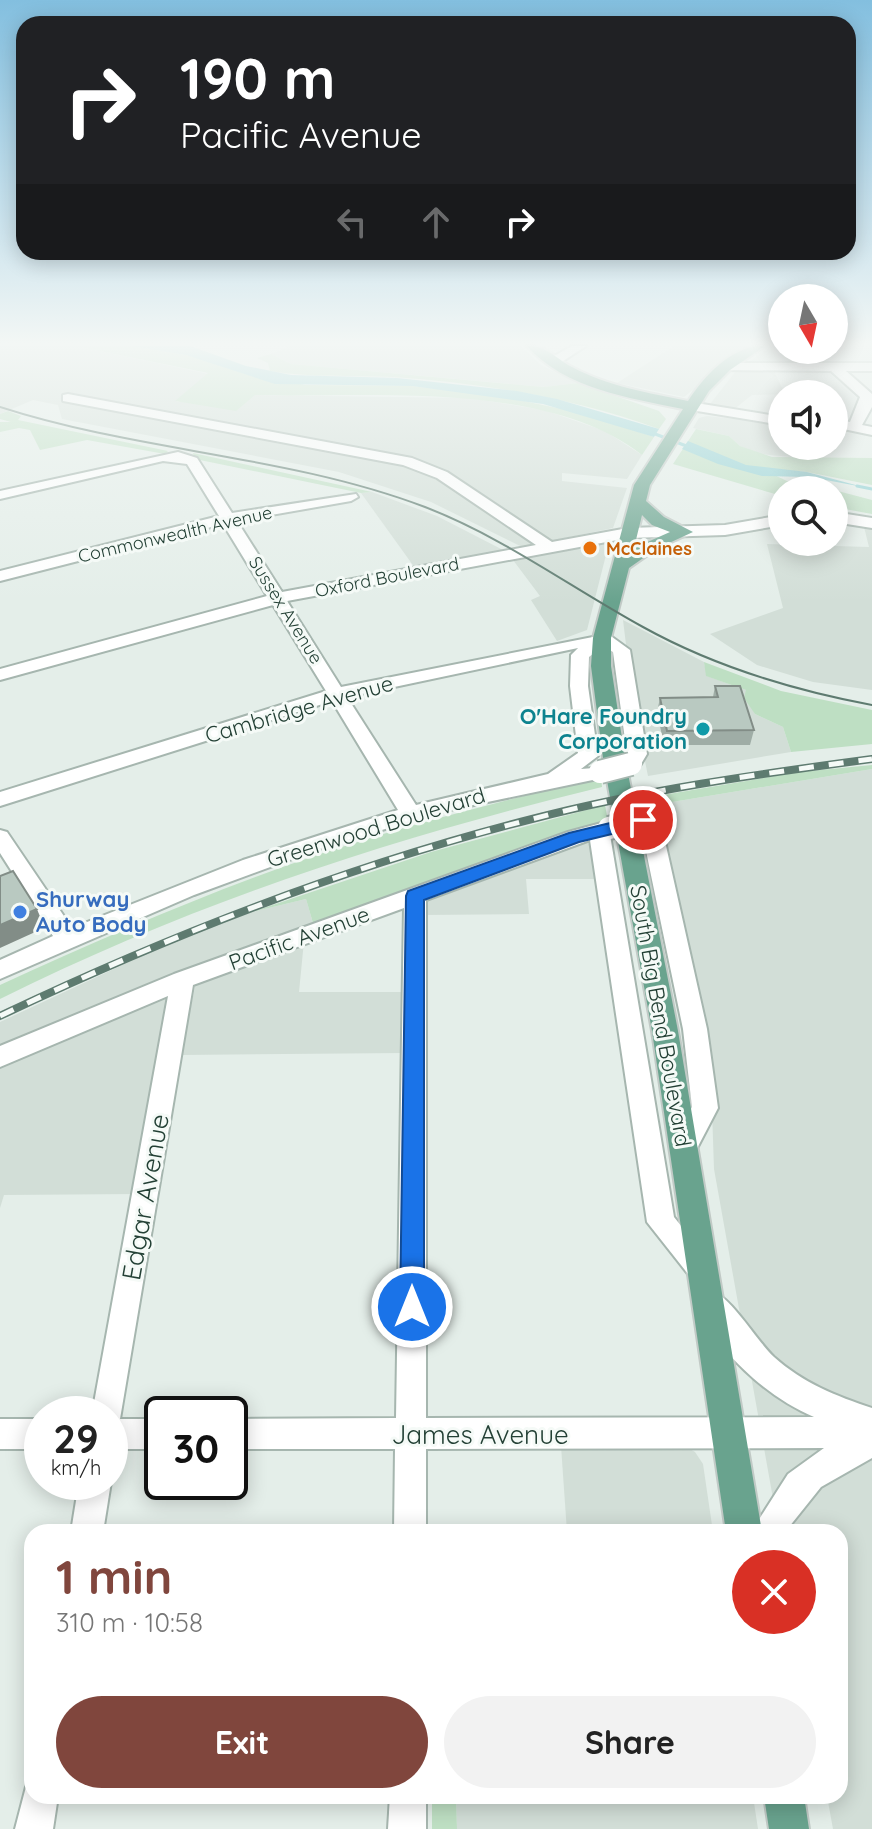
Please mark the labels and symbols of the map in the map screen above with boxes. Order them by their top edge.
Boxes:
north arrow [768,284,848,364]
street label: Commonwealth Avenue [76,500,274,568]
place label: McClaines [606,537,692,560]
marker: McClaines [581,539,599,557]
street label: Sussex Avenue [244,552,328,668]
street label: Oxford Boulevard [313,552,461,602]
street label: Cambridge Avenue [202,669,396,749]
place label: O'Hare Foundry Corporation [520,702,687,755]
marker: O'Hare Foundry Corporation [694,720,712,738]
street label: Greenwood Boulevard [263,780,489,874]
pin [609,786,677,854]
street label: South Big Bend Boulevard [624,883,698,1149]
place label: Shurway Auto Body [36,885,146,938]
street label: Pacific Avenue [225,900,373,976]
marker: Shurway Auto Body [11,903,29,921]
street label: Edgar Avenue [114,1111,176,1283]
position arrow [370,1265,454,1349]
speed limit sign: 30 [144,1396,248,1500]
street label: James Avenue [391,1418,569,1451]

